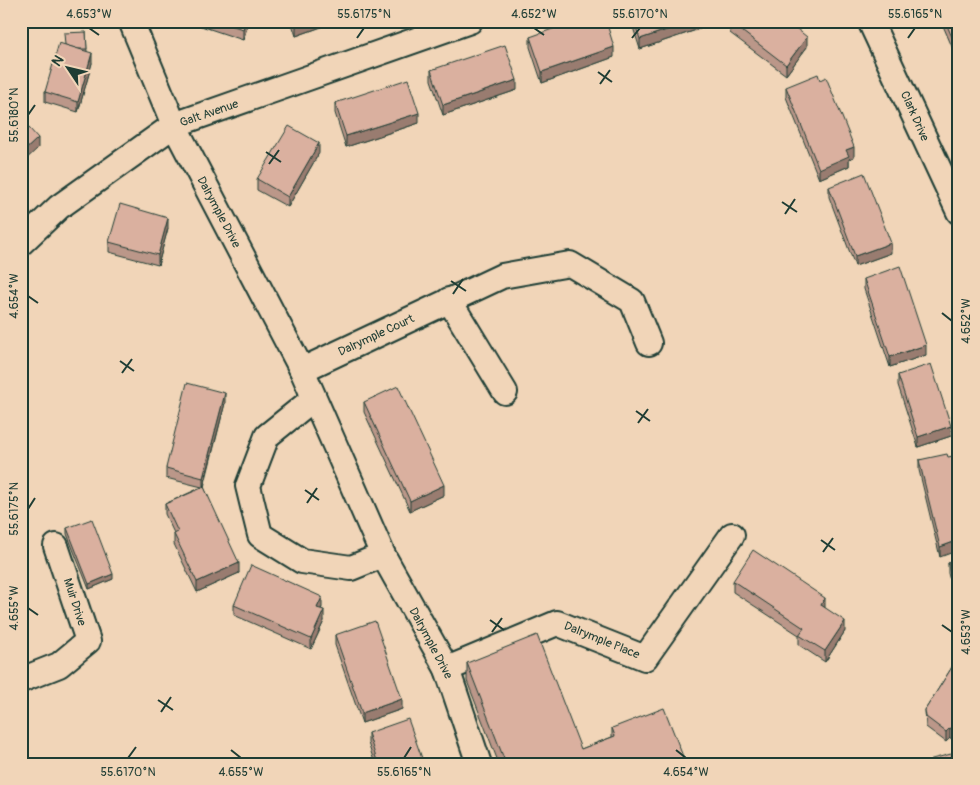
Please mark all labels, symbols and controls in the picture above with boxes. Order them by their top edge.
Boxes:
text: 4.653°W [66,7,112,22]
text: 55.6175°N [337,7,391,22]
text: 4.652°W [511,7,557,22]
text: 55.6170°N [612,7,668,22]
text: 55.6165°N [888,7,942,22]
north arrow [42,42,92,92]
text: N [48,52,67,70]
text: 55.6180°N [7,88,22,142]
street label: Clark Drive [897,89,932,144]
street label: Galt Avenue [178,96,240,130]
street label: Dalrymple Drive [193,174,244,251]
text: 4.654°W [7,273,22,319]
text: 4.652°W [959,298,974,344]
street label: Dalrymple Court [336,311,417,360]
text: 55.6175°N [7,482,22,536]
street label: Muir Drive [60,576,89,628]
text: 4.655°W [7,585,22,631]
street label: Dalrymple Drive [405,605,456,682]
text: 4.653°W [959,609,974,655]
street label: Dalrymple Place [562,618,642,662]
text: 55.6170°N [100,765,156,780]
text: 4.655°W [218,765,264,780]
text: 55.6165°N [377,765,431,780]
text: 4.654°W [663,765,709,780]

